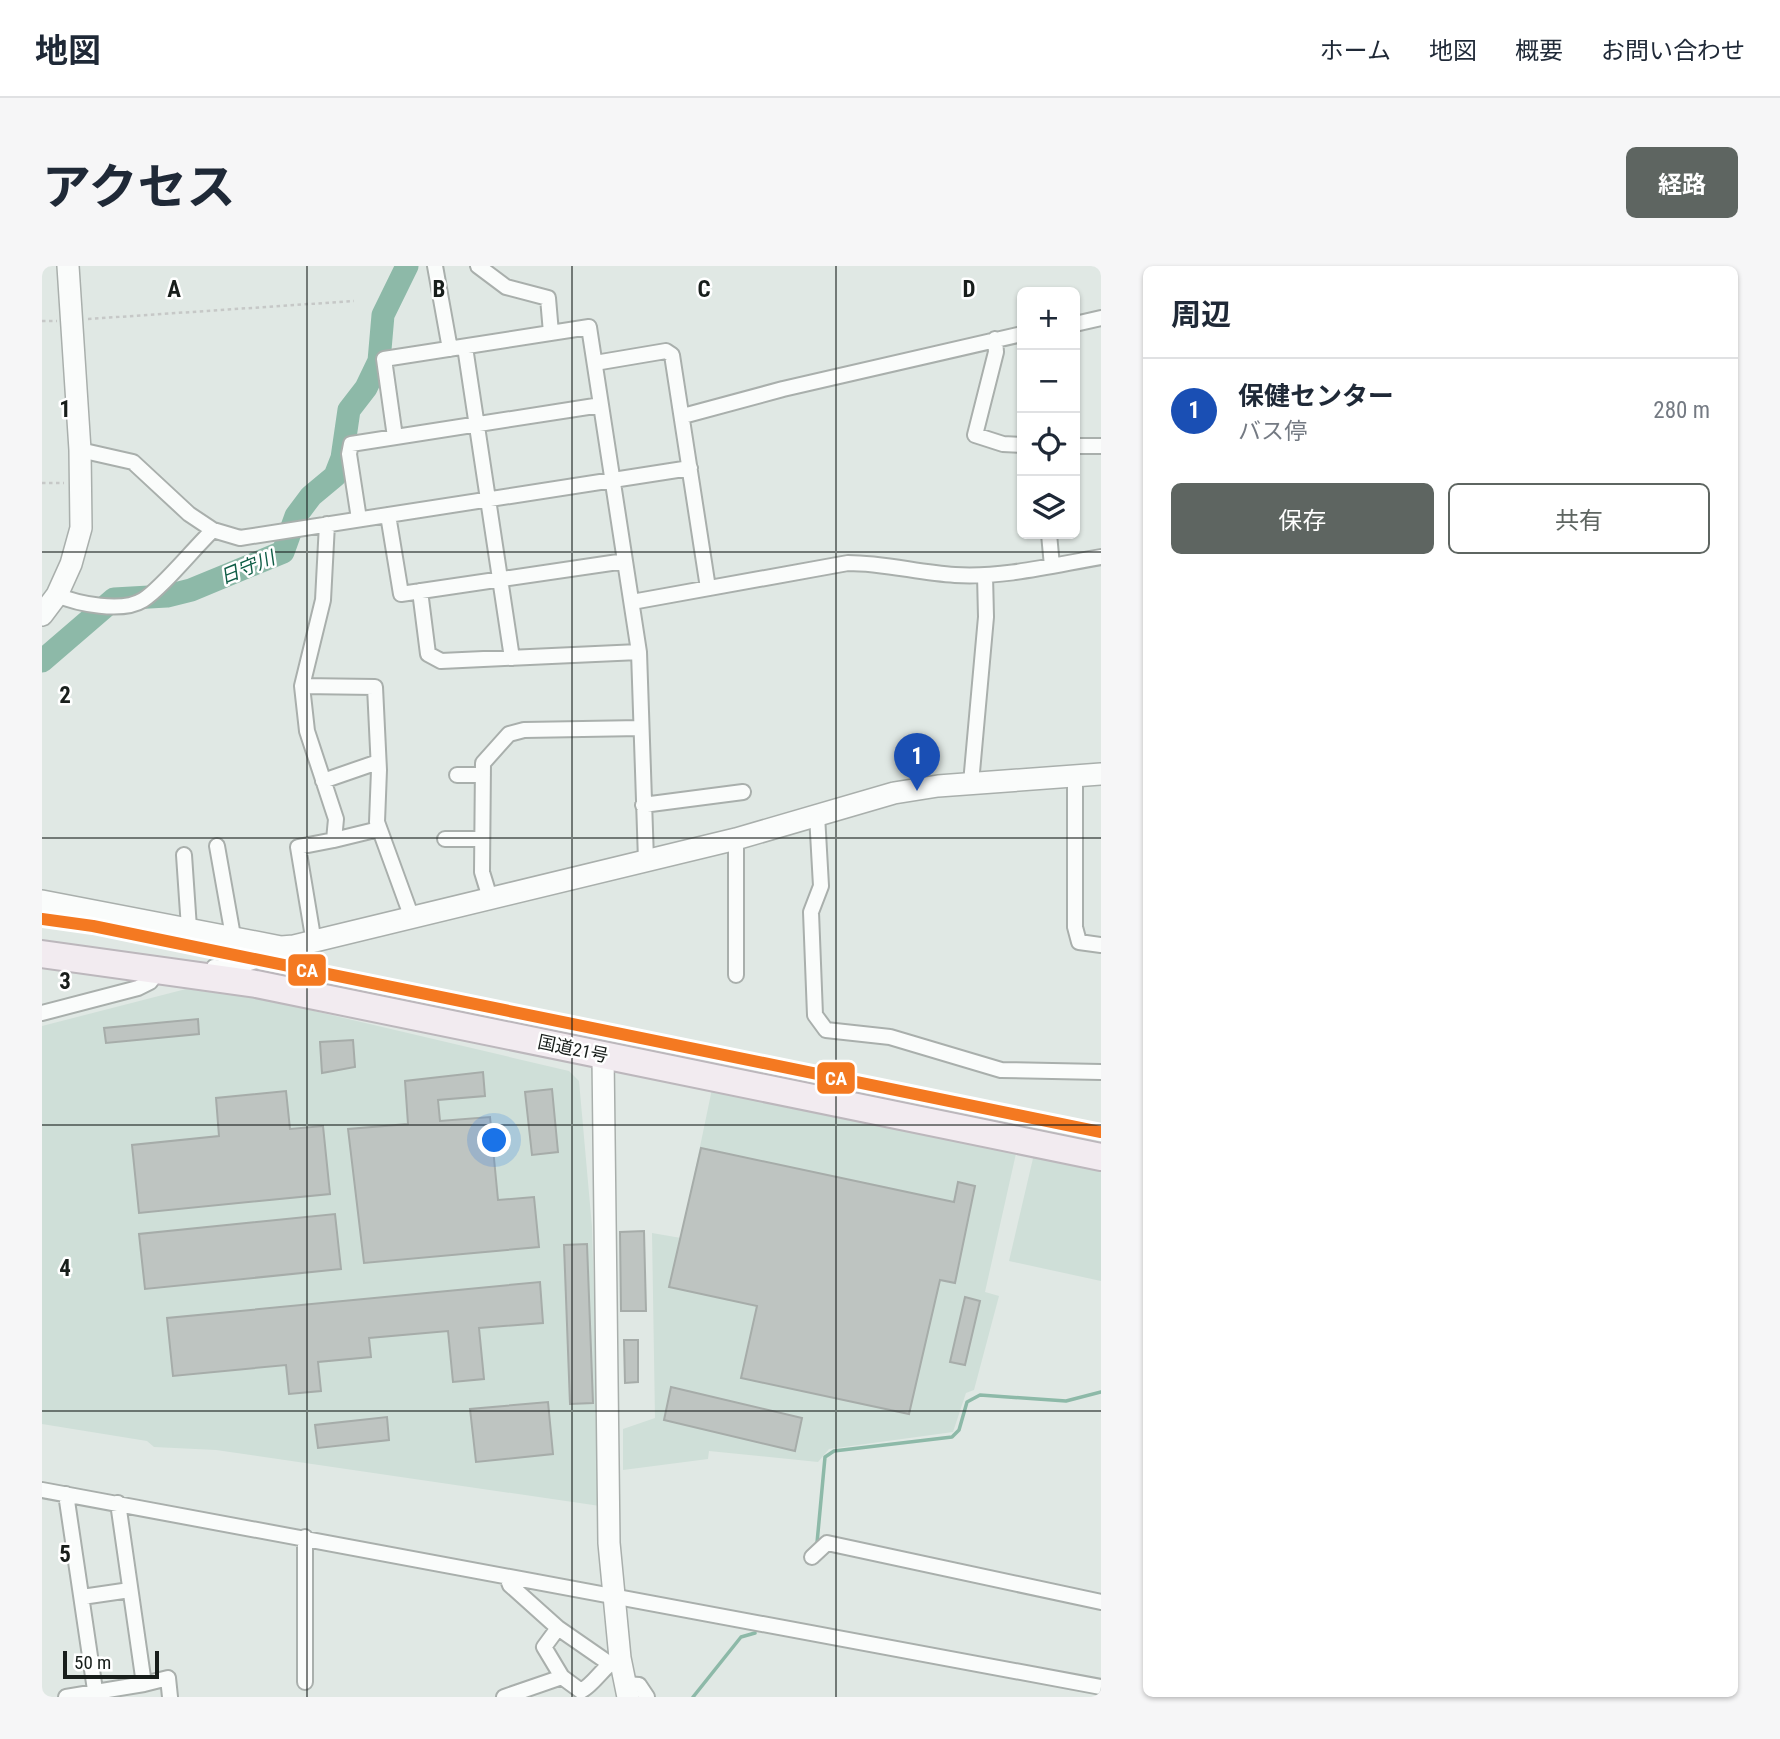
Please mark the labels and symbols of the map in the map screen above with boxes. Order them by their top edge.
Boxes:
text: A [167,276,181,303]
text: B [433,276,445,303]
text: C [697,276,711,303]
text: D [963,276,976,303]
text: 1 [59,396,71,423]
water label: 日守川 [216,545,280,589]
text: 2 [59,682,71,709]
pin: 1 [894,733,940,791]
line badge: CA [287,953,327,987]
text: CA [296,959,319,982]
text: 3 [59,968,71,995]
street label: 国道21号 [536,1031,610,1066]
line badge: CA [816,1061,856,1095]
text: CA [825,1067,848,1090]
your location [477,1123,511,1157]
text: 4 [59,1255,71,1282]
text: 5 [59,1541,71,1568]
scale bar [63,1648,159,1680]

